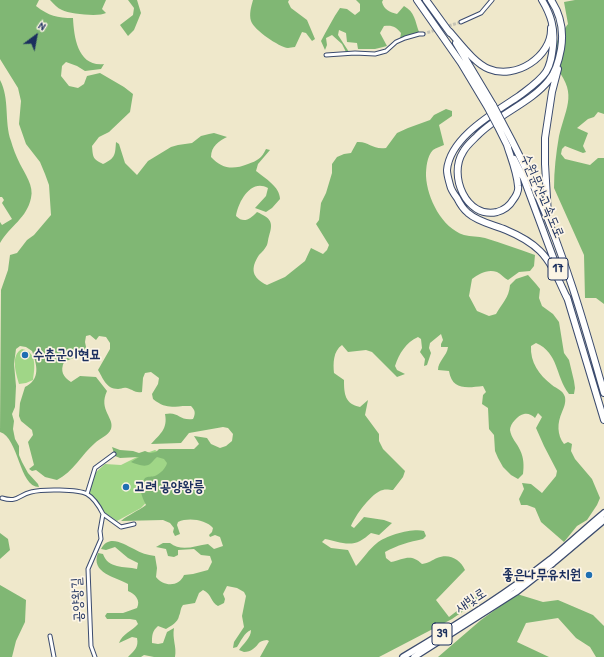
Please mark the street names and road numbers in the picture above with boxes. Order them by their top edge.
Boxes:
street label: 수원문산고속도로 [517,151,567,241]
road number: 17 [548,258,568,280]
street label: 공양왕길 [68,577,88,623]
street label: 새빛로 [452,585,490,617]
road number: 39 [432,623,452,645]

